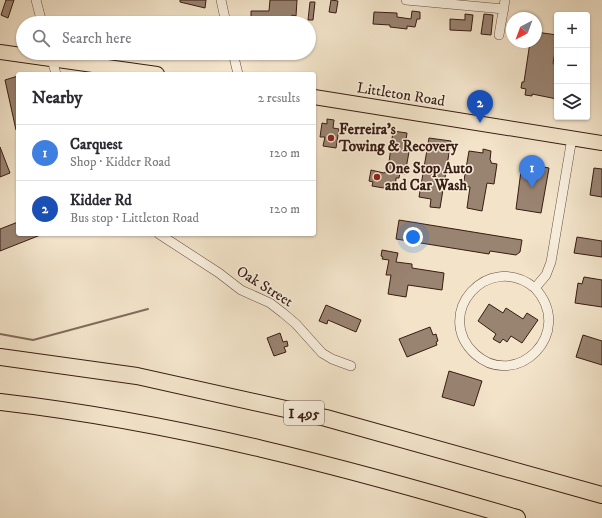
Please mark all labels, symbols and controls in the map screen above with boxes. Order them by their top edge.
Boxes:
north arrow [506,12,542,48]
map controls [554,12,590,120]
button: + [554,12,590,48]
search box [16,16,316,60]
icon: search [30,27,52,49]
text: Search here [62,29,131,48]
button: − [554,48,590,84]
street label: Littleton Road [355,78,447,111]
button: layers [554,84,590,120]
text: Nearby [32,87,82,109]
text: 2 results [258,90,300,106]
pin: 2 [467,90,493,123]
place label: Ferreira's Towing & Recovery [338,120,459,156]
marker: Ferreira's Towing & Recovery [326,133,336,143]
text: Carquest [70,135,123,154]
text: 1 [43,145,47,161]
text: 120 m [269,145,300,161]
text: Shop · Kidder Road [70,154,171,170]
pin: 1 [519,155,545,188]
place label: One Stop Auto and Car Wash [385,159,473,195]
marker: One Stop Auto and Car Wash [372,172,382,182]
text: Kidder Rd [70,191,132,210]
text: 2 [42,201,48,217]
text: 120 m [269,201,300,217]
text: Bus stop · Littleton Road [70,210,199,226]
your location [403,227,423,247]
street label: Oak Street [233,262,297,311]
road number: I 495 [284,401,324,425]

